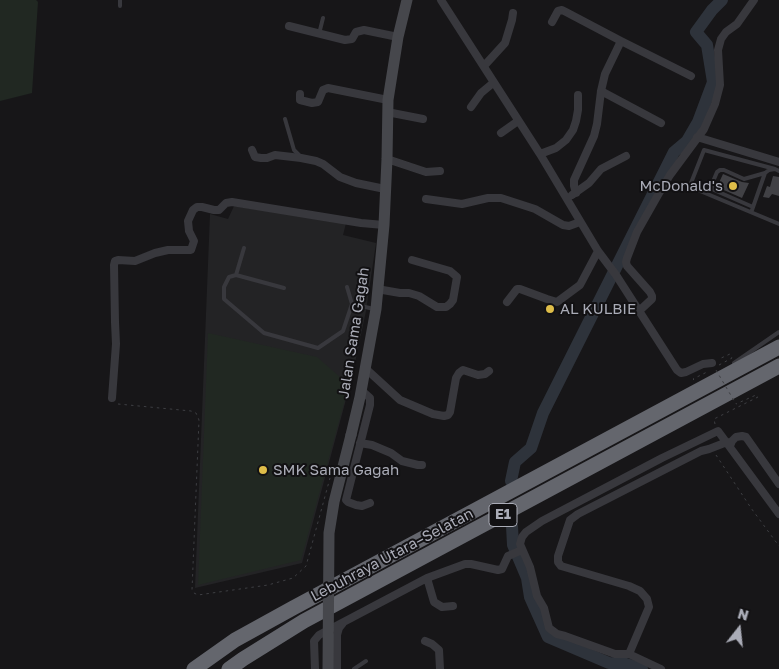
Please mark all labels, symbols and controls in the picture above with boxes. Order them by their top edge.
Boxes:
place label: McDonald's [640,177,723,195]
marker: McDonald's [727,180,739,192]
street label: Jalan Sama Gagah [335,266,373,400]
place label: AL KULBIE [560,300,636,318]
marker: AL KULBIE [544,303,556,315]
place label: SMK Sama Gagah [273,461,399,479]
marker: SMK Sama Gagah [257,464,269,476]
street label: Lebuhraya Utara–Selatan [308,504,476,606]
road number: E1 [489,504,517,526]
north arrow [714,604,764,654]
text: N [736,604,751,624]

